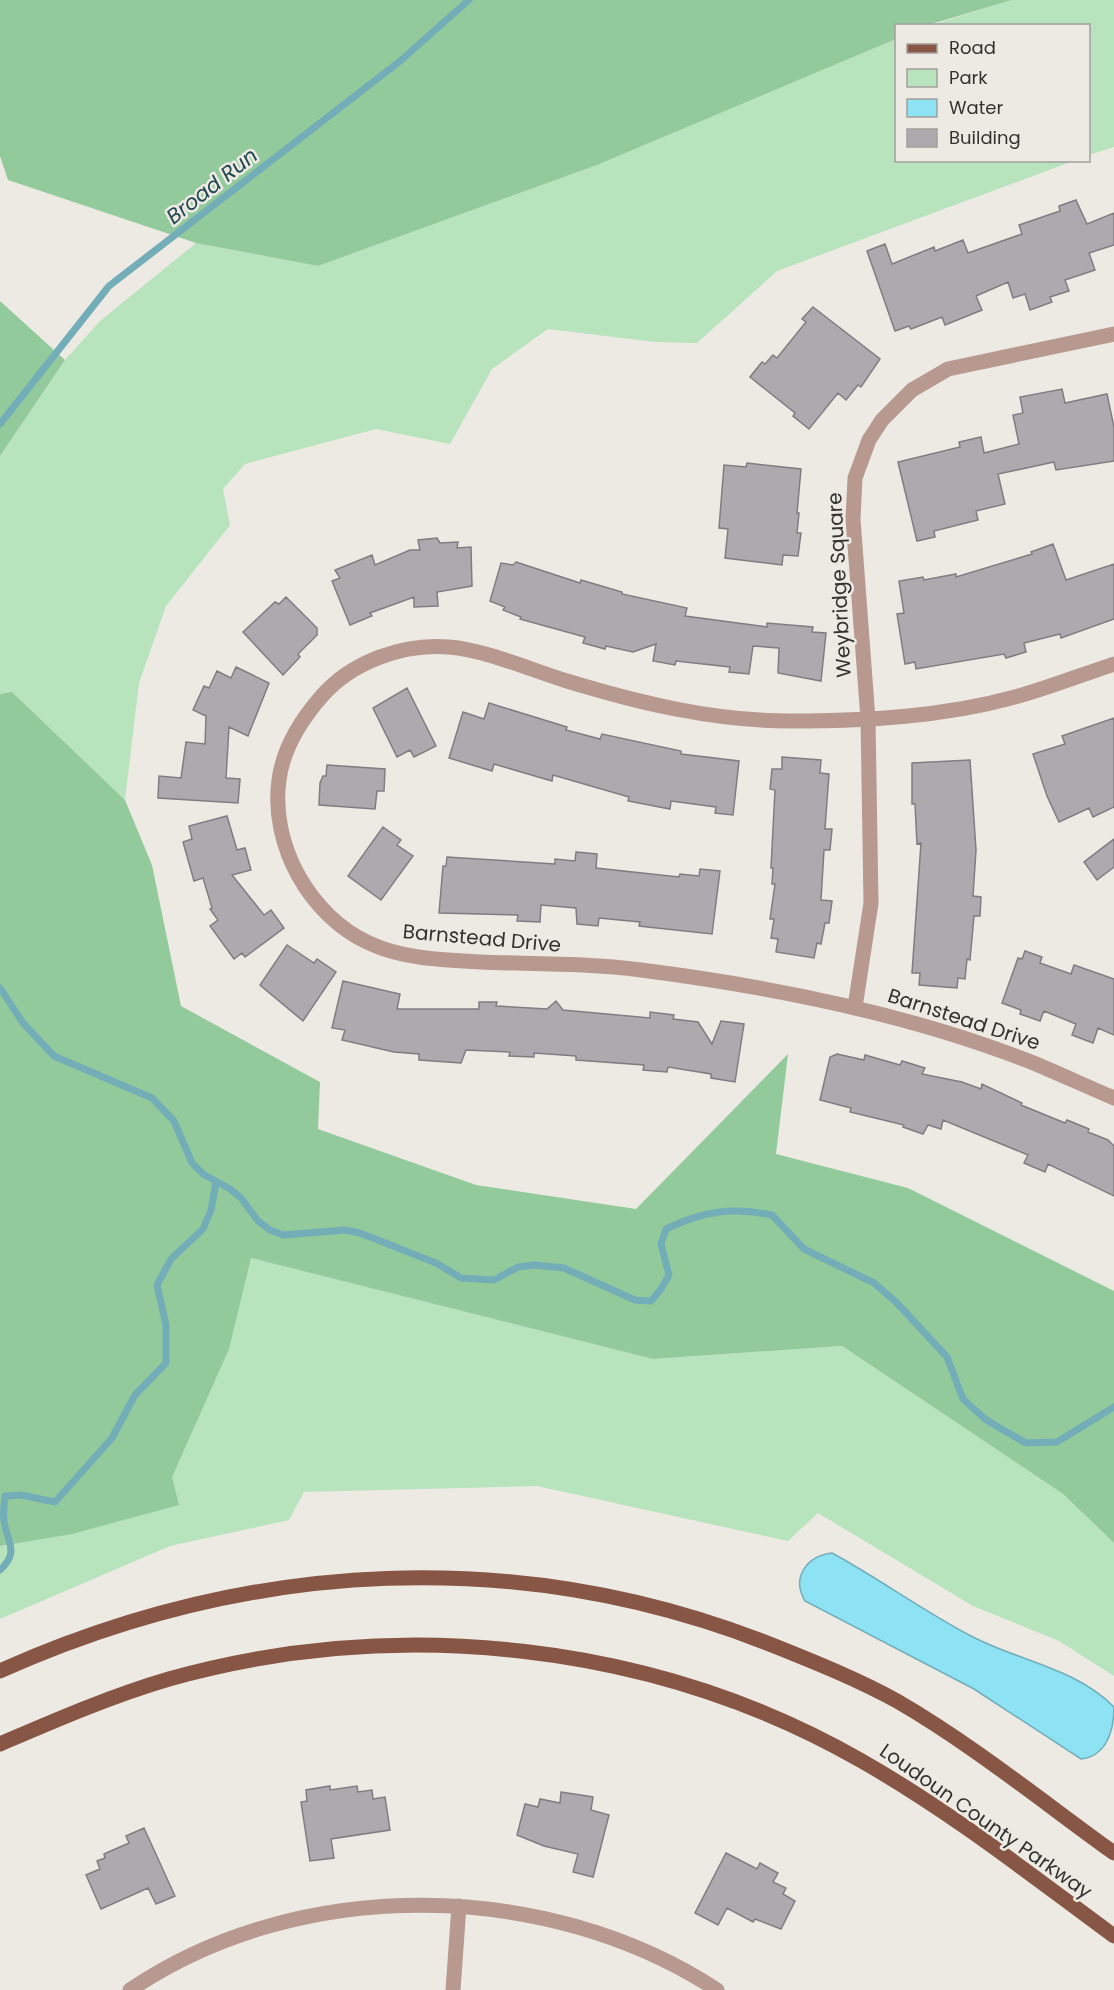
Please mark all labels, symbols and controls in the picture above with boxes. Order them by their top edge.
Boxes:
legend [895,24,1090,162]
text: Road [949,35,996,60]
text: Park [949,65,988,90]
text: Water [949,95,1003,120]
text: Building [949,125,1021,150]
water label: Broad Run [160,141,263,230]
street label: Weybridge Square [820,492,858,678]
street label: Barnstead Drive [402,917,562,959]
street label: Barnstead Drive [884,981,1044,1057]
street label: Loudoun County Parkway [874,1737,1098,1905]

